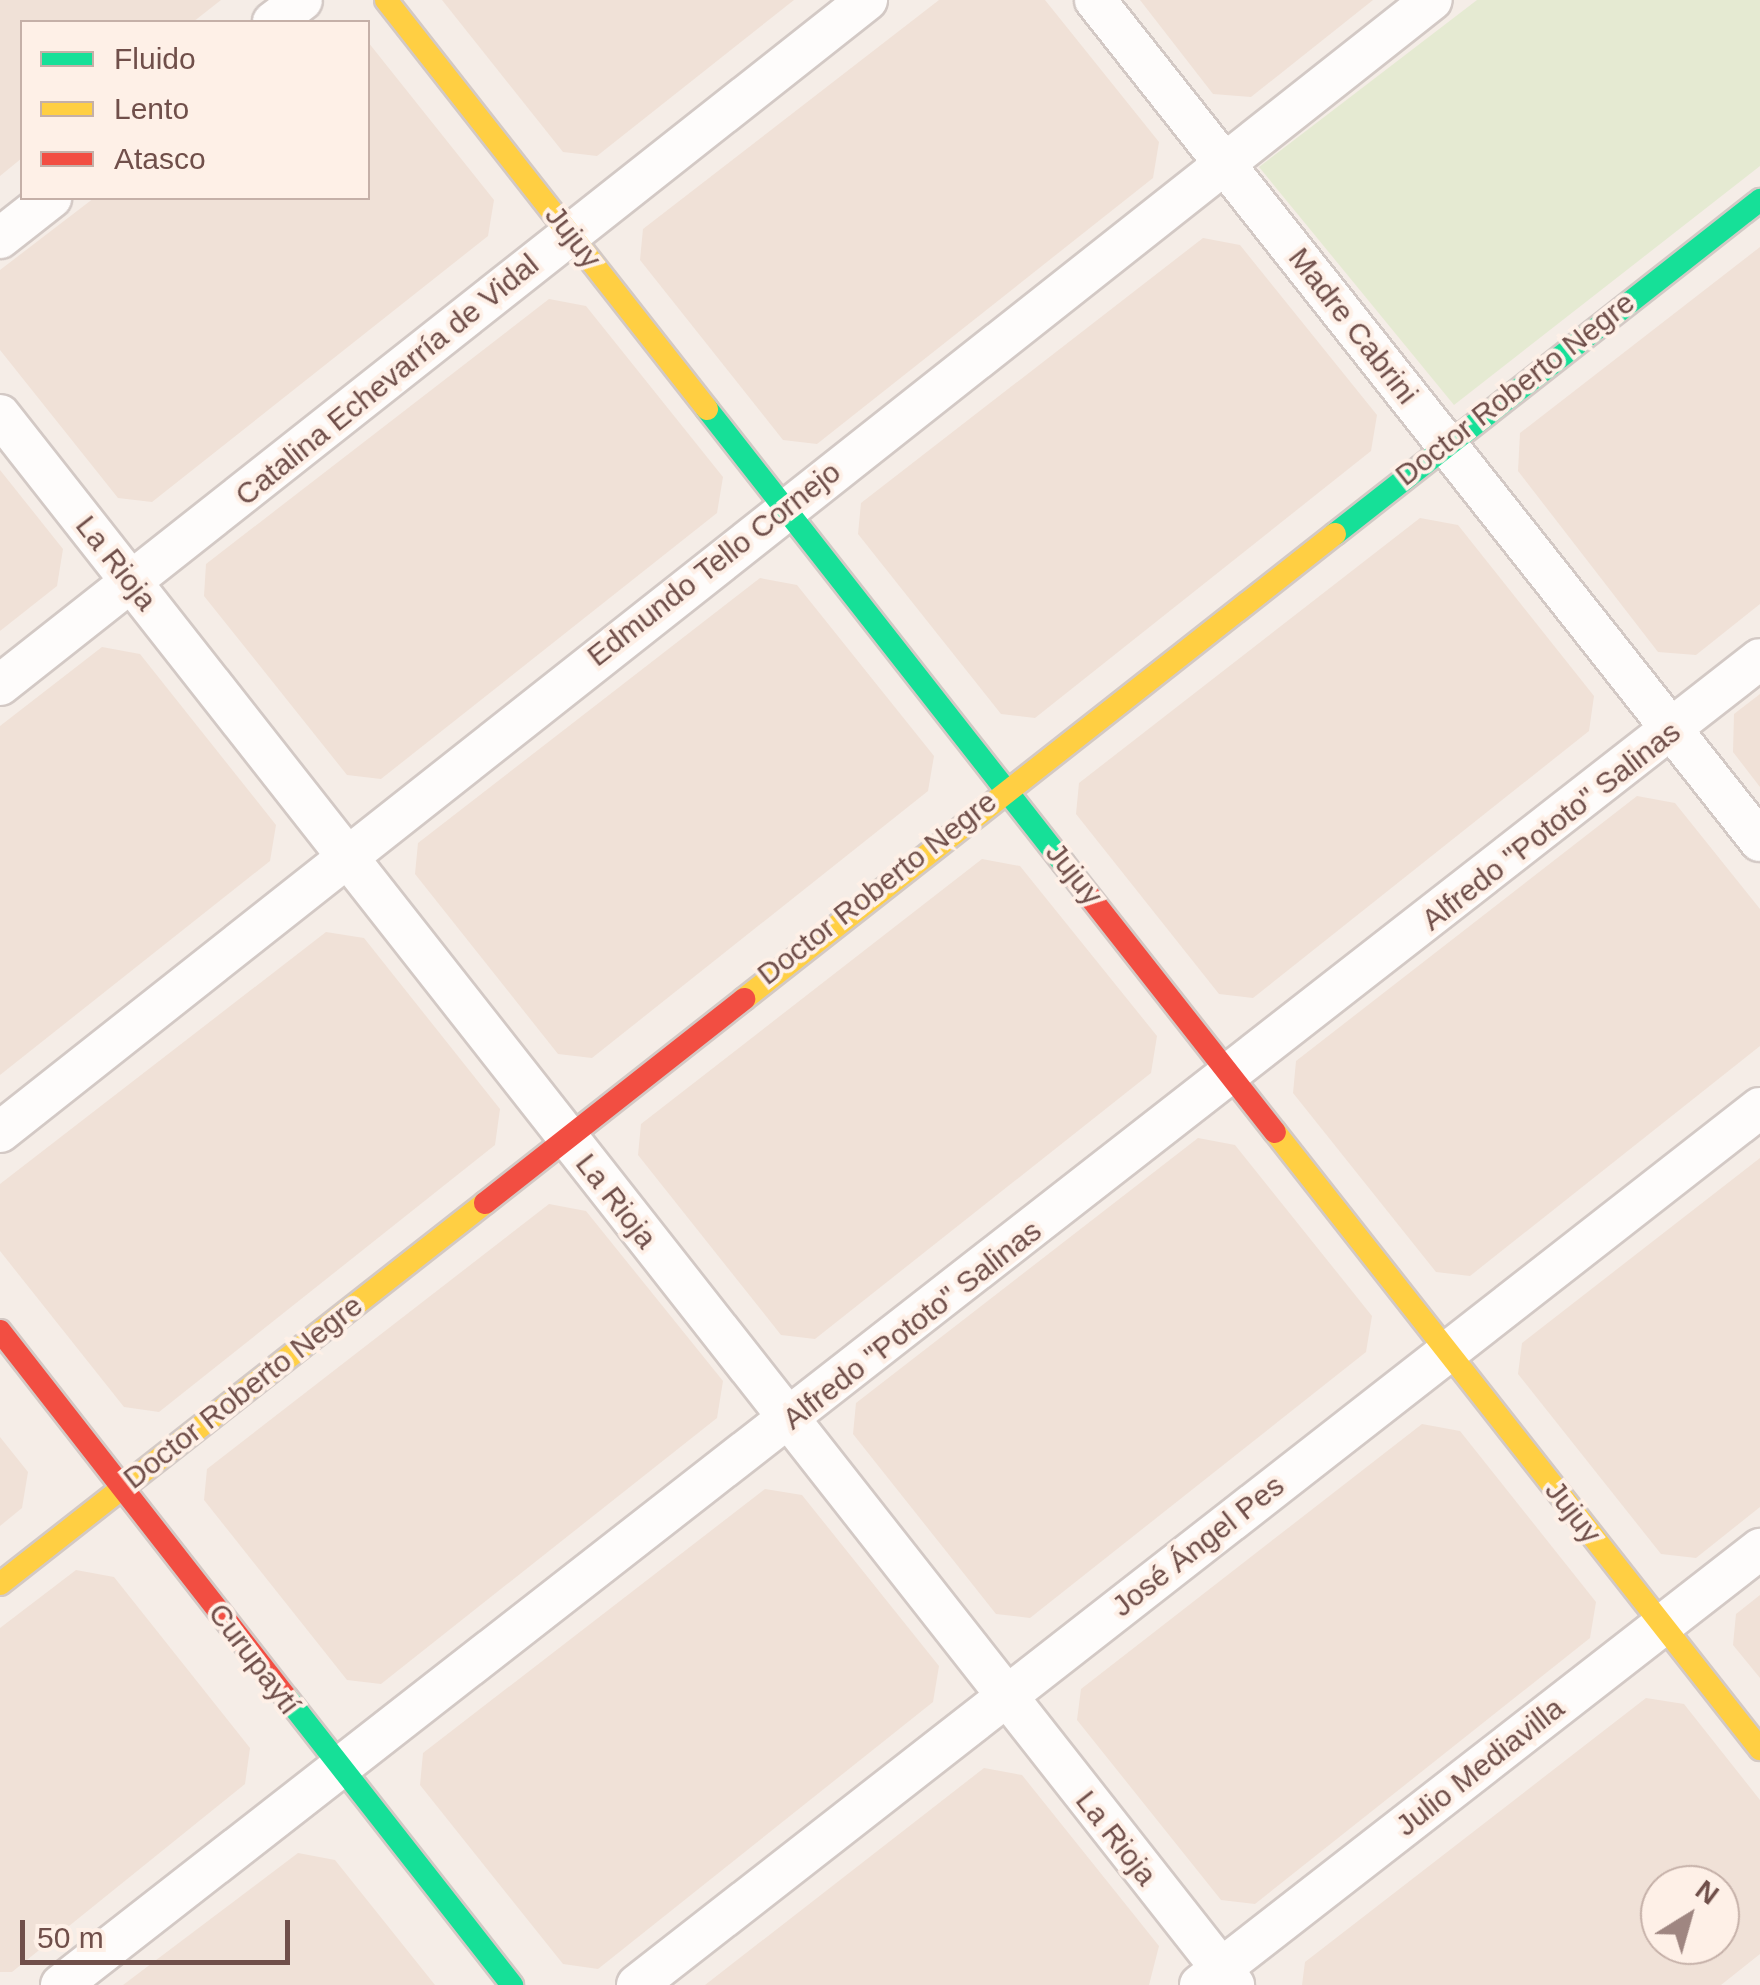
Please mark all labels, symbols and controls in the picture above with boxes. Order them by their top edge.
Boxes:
legend [20,20,370,200]
text: Fluido [114,42,196,75]
text: Lento [114,92,189,125]
text: Atasco [114,142,206,175]
street label: Jujuy [537,198,609,276]
street label: Madre Cabrini [1281,241,1425,411]
street label: Catalina Echevarría de Vidal [228,247,546,513]
street label: Doctor Roberto Negre [1388,284,1642,494]
street label: Edmundo Tello Cornejo [580,454,848,674]
street label: La Rioja [68,509,164,617]
street label: Alfredo "Pototo" Salinas [1415,714,1687,938]
street label: Doctor Roberto Negre [750,783,1004,993]
street label: Jujuy [1038,835,1110,913]
street label: La Rioja [568,1147,664,1255]
street label: Alfredo "Pototo" Salinas [776,1213,1048,1437]
street label: Doctor Roberto Negre [116,1287,370,1497]
street label: José Ángel Pes [1105,1468,1291,1624]
street label: Jujuy [1537,1473,1609,1551]
street label: Curupaytí [200,1596,308,1722]
street label: Julio Mediavilla [1389,1690,1571,1844]
street label: La Rioja [1068,1784,1164,1892]
north arrow [1640,1865,1740,1965]
text: N [1690,1874,1725,1911]
scale bar [25,1900,295,1962]
text: 50 m [37,1921,104,1954]

